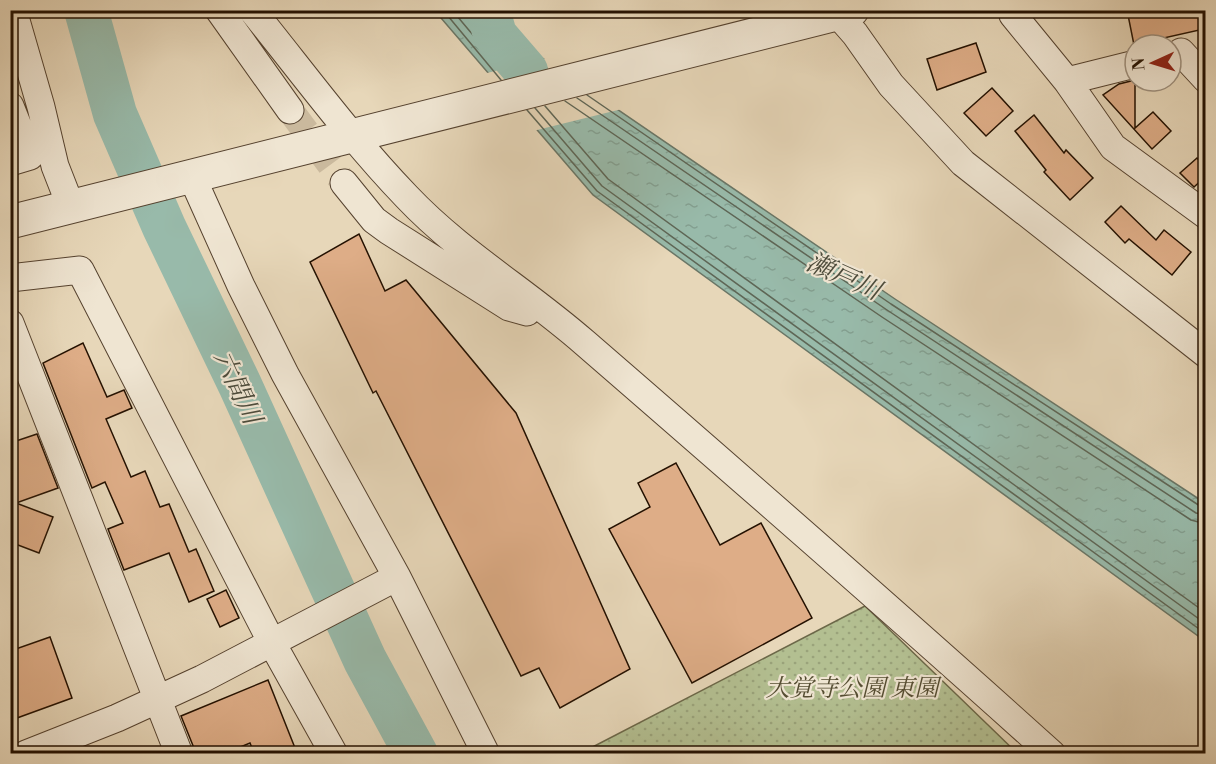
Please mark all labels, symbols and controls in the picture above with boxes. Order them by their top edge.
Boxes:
north arrow [1123,33,1183,93]
text: N [1129,57,1149,71]
water label: 瀬戸川 [801,246,888,309]
water label: 六間川 [206,345,269,432]
park label: 大覚寺公園 東園 [766,674,942,704]

